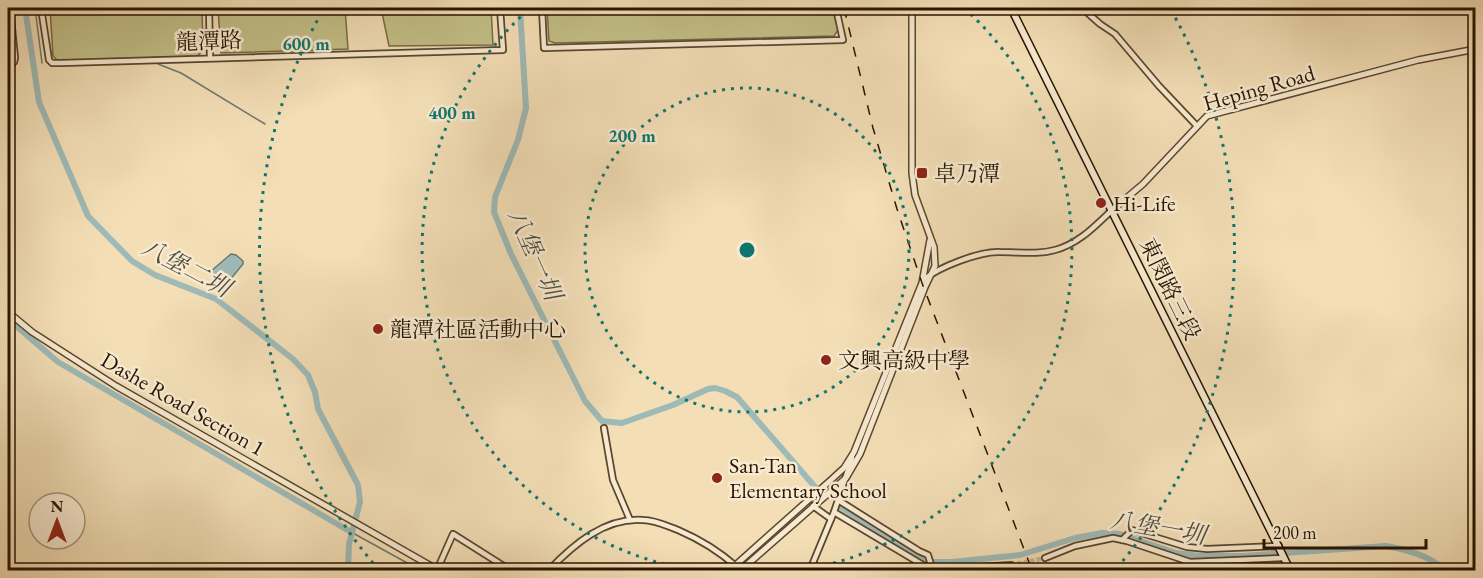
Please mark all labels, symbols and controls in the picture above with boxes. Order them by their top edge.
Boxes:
street label: 龍潭路 [176,25,242,57]
text: 600 m [282,32,330,55]
street label: Heping Road [1200,58,1319,118]
text: 400 m [428,101,476,124]
text: 200 m [608,124,656,147]
place label: 卓乃潭 [934,159,1000,188]
marker: 卓乃潭 [915,166,929,180]
place label: Hi-Life [1113,189,1176,218]
marker: Hi-Life [1094,196,1108,210]
water label: 八堡一圳 [501,204,570,308]
water label: 八堡二圳 [136,231,239,305]
street label: 東閔路三段 [1133,233,1207,345]
centre of rings [737,240,757,260]
place label: 龍潭社區活動中心 [390,315,566,344]
marker: 龍潭社區活動中心 [371,322,385,336]
street label: Dashe Road Section 1 [96,345,270,463]
place label: 文興高級中學 [838,346,970,375]
marker: 文興高級中學 [819,353,833,367]
place label: San-Tan Elementary School [729,451,887,505]
marker: San-Tan Elementary School [710,471,724,485]
north arrow [27,491,87,551]
text: N [51,496,64,517]
water label: 八堡一圳 [1108,503,1212,551]
scale bar [1264,512,1426,550]
text: 200 m [1273,521,1317,544]

